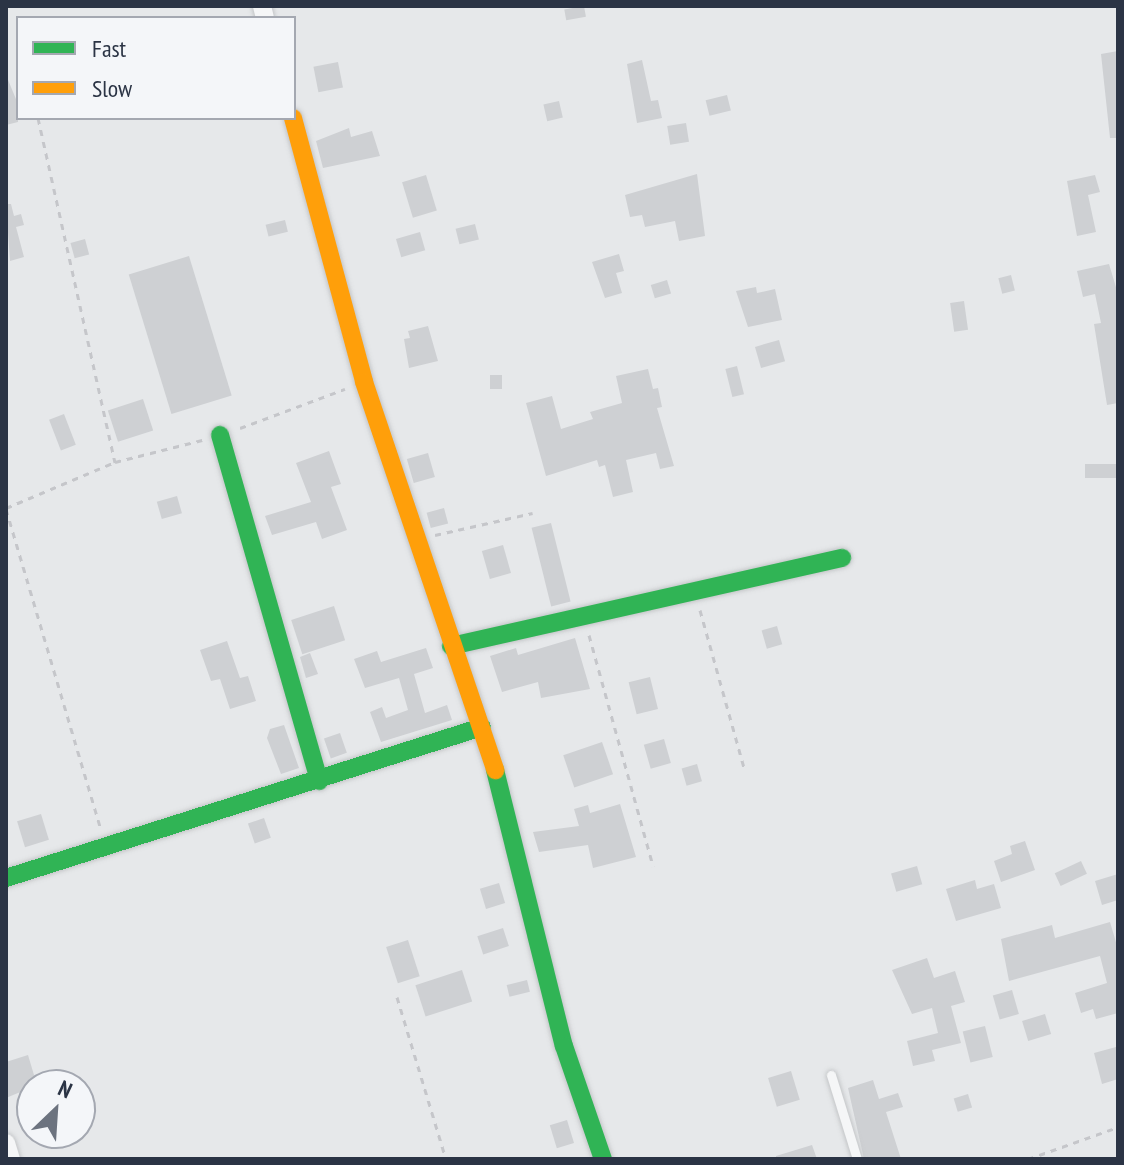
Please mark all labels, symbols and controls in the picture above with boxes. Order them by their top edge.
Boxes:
legend [16,16,296,120]
text: Fast [92,33,126,64]
text: Slow [92,73,132,104]
north arrow [16,1069,96,1149]
text: N [54,1074,77,1104]

